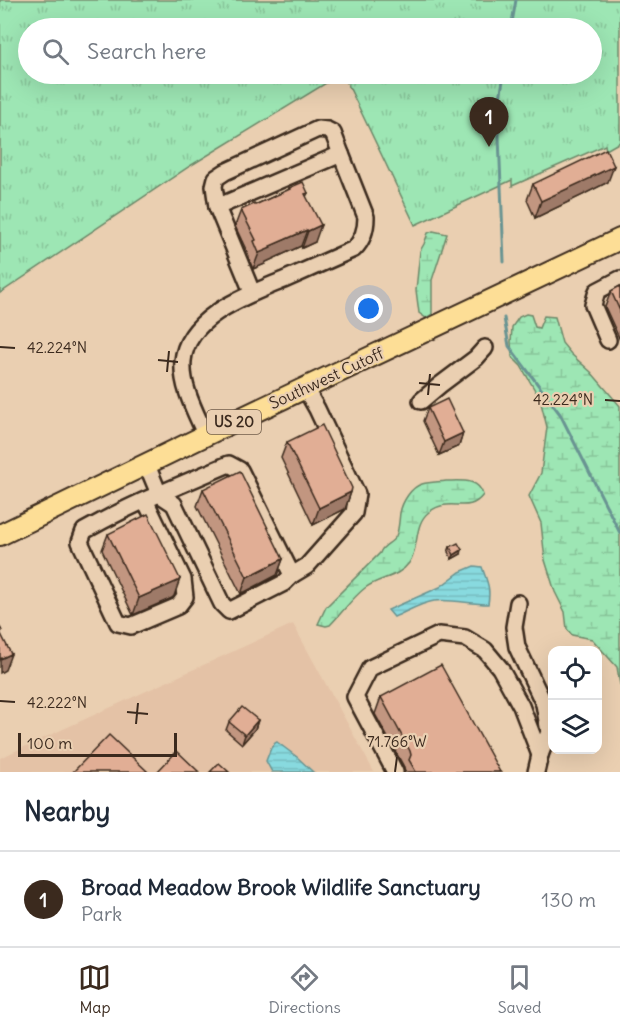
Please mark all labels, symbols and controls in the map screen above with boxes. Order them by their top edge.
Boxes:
search box [18,18,602,84]
icon: search [39,35,72,68]
text: Search here [87,37,206,65]
pin: 1 [470,98,508,147]
your location [354,294,383,323]
text: 42.224°N [27,338,87,357]
street label: Southwest Cutoff [266,342,387,413]
text: 42.224°N [533,390,593,409]
road number: US 20 [207,410,261,434]
map controls [548,646,602,754]
button: locate [548,646,602,700]
text: 42.222°N [27,693,87,712]
button: layers [548,700,602,754]
scale bar [18,730,177,758]
text: 71.766°W [367,732,427,751]
text: 100 m [27,733,72,753]
text: Nearby [24,795,110,828]
text: Broad Meadow Brook Wildlife Sanctuary [81,873,481,901]
text: 1 [40,887,47,912]
text: 130 m [541,887,596,912]
text: Park [81,901,122,926]
tab: Map [78,961,111,1017]
tab: Directions [268,961,341,1017]
tab: Saved [498,961,542,1017]

